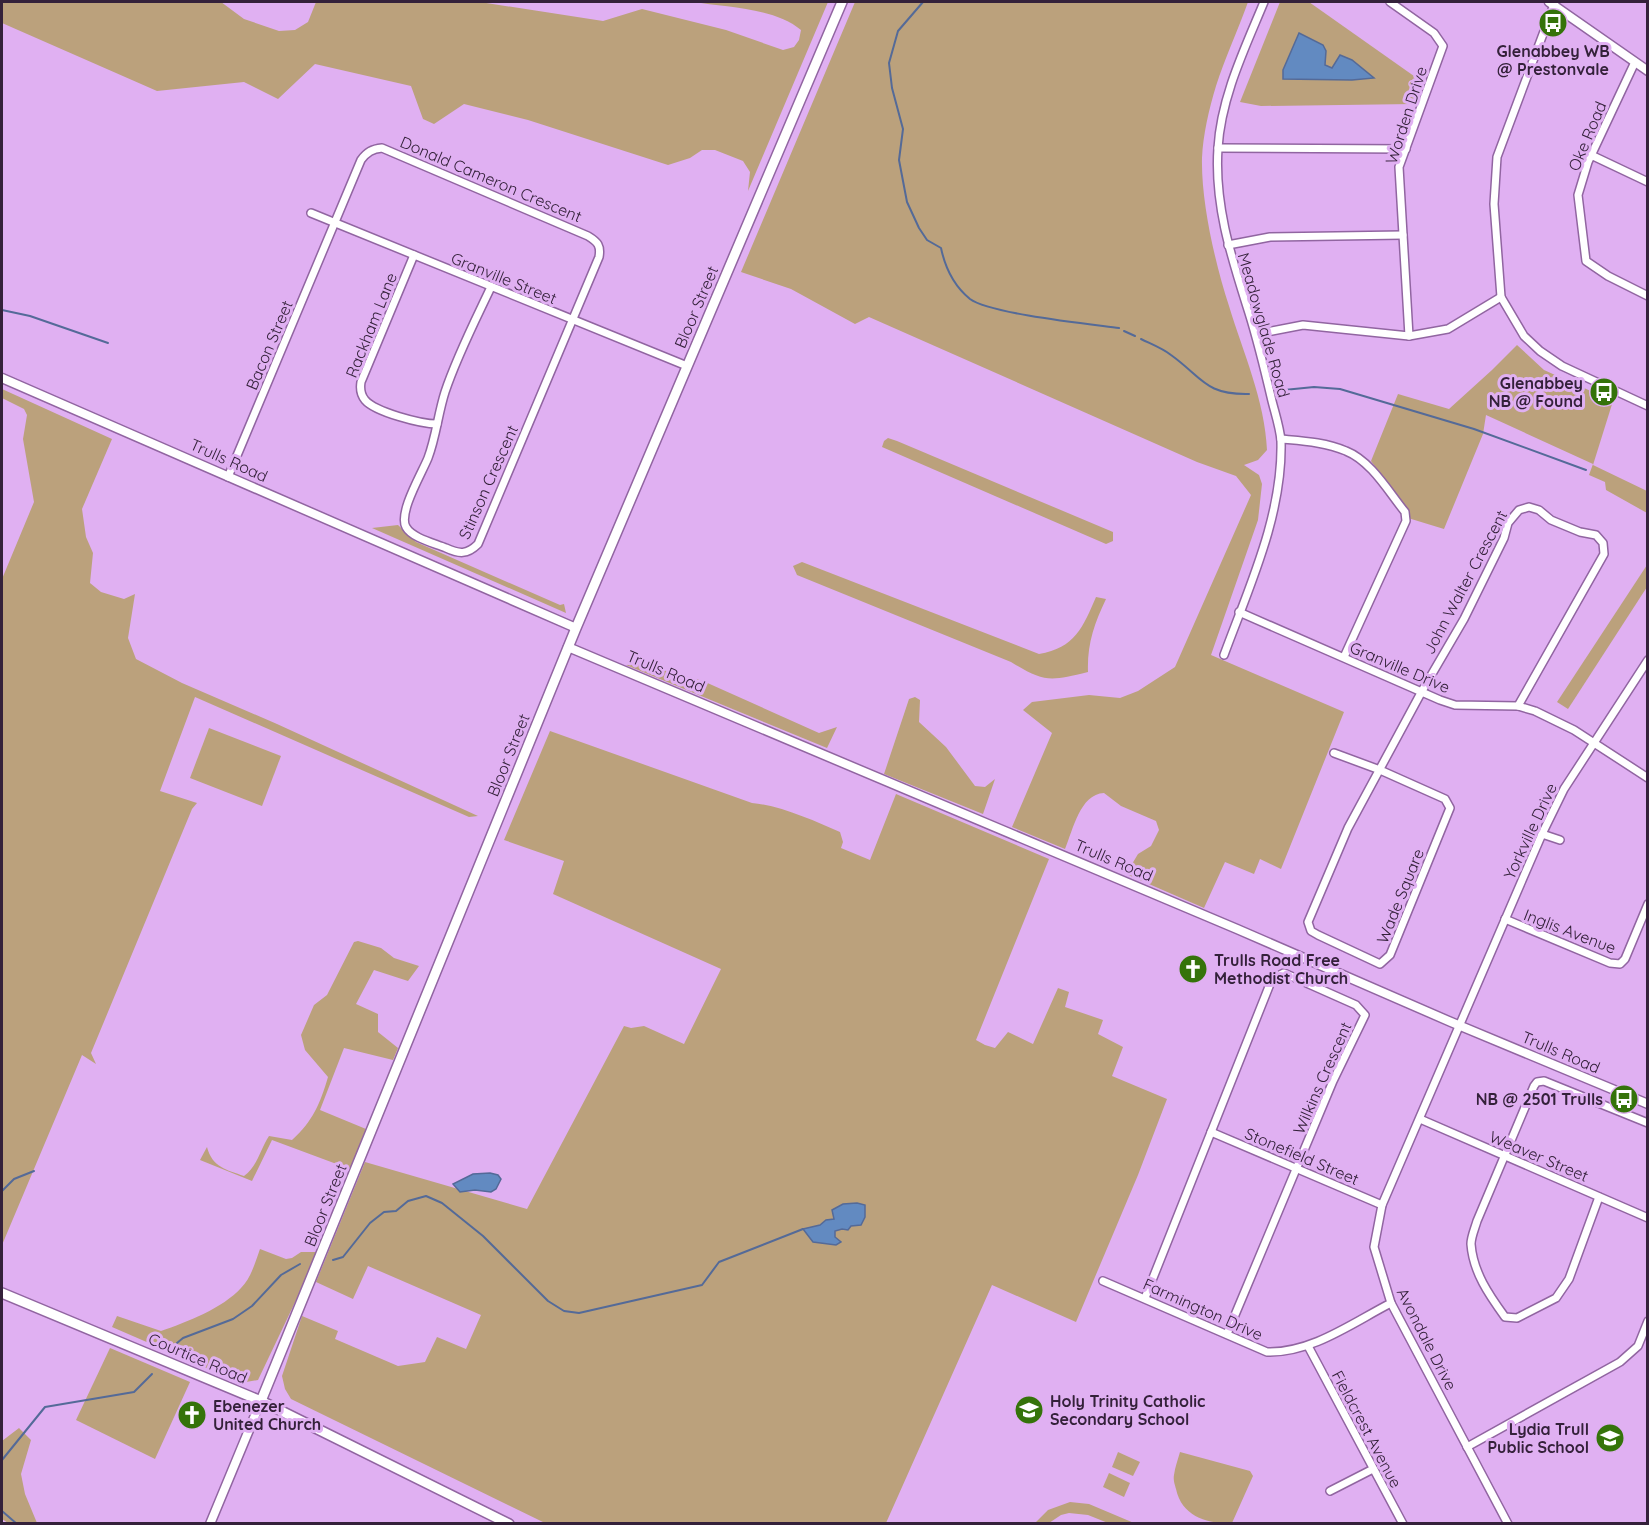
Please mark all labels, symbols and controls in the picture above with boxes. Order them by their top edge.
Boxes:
bus stop icon: Glenabbey WB @ Prestonvale [1537,7,1569,39]
place label: Glenabbey WB @ Prestonvale [1496,41,1610,79]
street label: Worden Drive [1381,64,1431,166]
street label: Oke Road [1563,98,1611,174]
street label: Donald Cameron Crescent [397,132,585,226]
street label: Granville Street [448,248,560,308]
street label: Meadowglade Road [1234,250,1294,400]
street label: Bloor Street [670,263,722,351]
street label: Rackham Lane [341,270,401,380]
street label: Bacon Street [241,297,297,393]
place label: Glenabbey NB @ Found [1489,373,1583,411]
bus stop icon: Glenabbey NB @ Found [1588,376,1620,408]
street label: Stinson Crescent [454,422,522,542]
street label: Trulls Road [187,434,271,486]
street label: John Walter Crescent [1419,507,1511,657]
street label: Granville Drive [1347,637,1453,697]
street label: Trulls Road [624,646,708,696]
street label: Bloor Street [482,711,534,799]
street label: Yorkville Drive [1499,780,1561,882]
street label: Trulls Road [1072,835,1156,885]
street label: Wade Square [1372,846,1428,946]
street label: Inglis Avenue [1521,904,1619,958]
place label: Trulls Road Free Methodist Church [1214,950,1348,988]
church icon: Trulls Road Free Methodist Church [1177,953,1209,985]
street label: Wilkins Crescent [1288,1019,1356,1137]
street label: Trulls Road [1519,1027,1603,1077]
bus stop icon: NB @ 2501 Trulls [1608,1083,1640,1115]
place label: NB @ 2501 Trulls [1476,1089,1603,1109]
street label: Stonefield Street [1242,1123,1362,1189]
street label: Weaver Street [1487,1126,1591,1186]
street label: Bloor Street [299,1161,351,1249]
street label: Farmington Drive [1140,1274,1266,1344]
street label: Avondale Drive [1393,1285,1461,1393]
street label: Courtice Road [145,1328,251,1388]
street label: Fieldcrest Avenue [1328,1367,1406,1491]
place label: Holy Trinity Catholic Secondary School [1050,1391,1205,1429]
school or university icon: Holy Trinity Catholic Secondary School [1013,1394,1045,1426]
place label: Ebenezer United Church [213,1396,321,1434]
church icon: Ebenezer United Church [176,1399,208,1431]
place label: Lydia Trull Public School [1488,1419,1589,1457]
school or university icon: Lydia Trull Public School [1594,1422,1626,1454]

